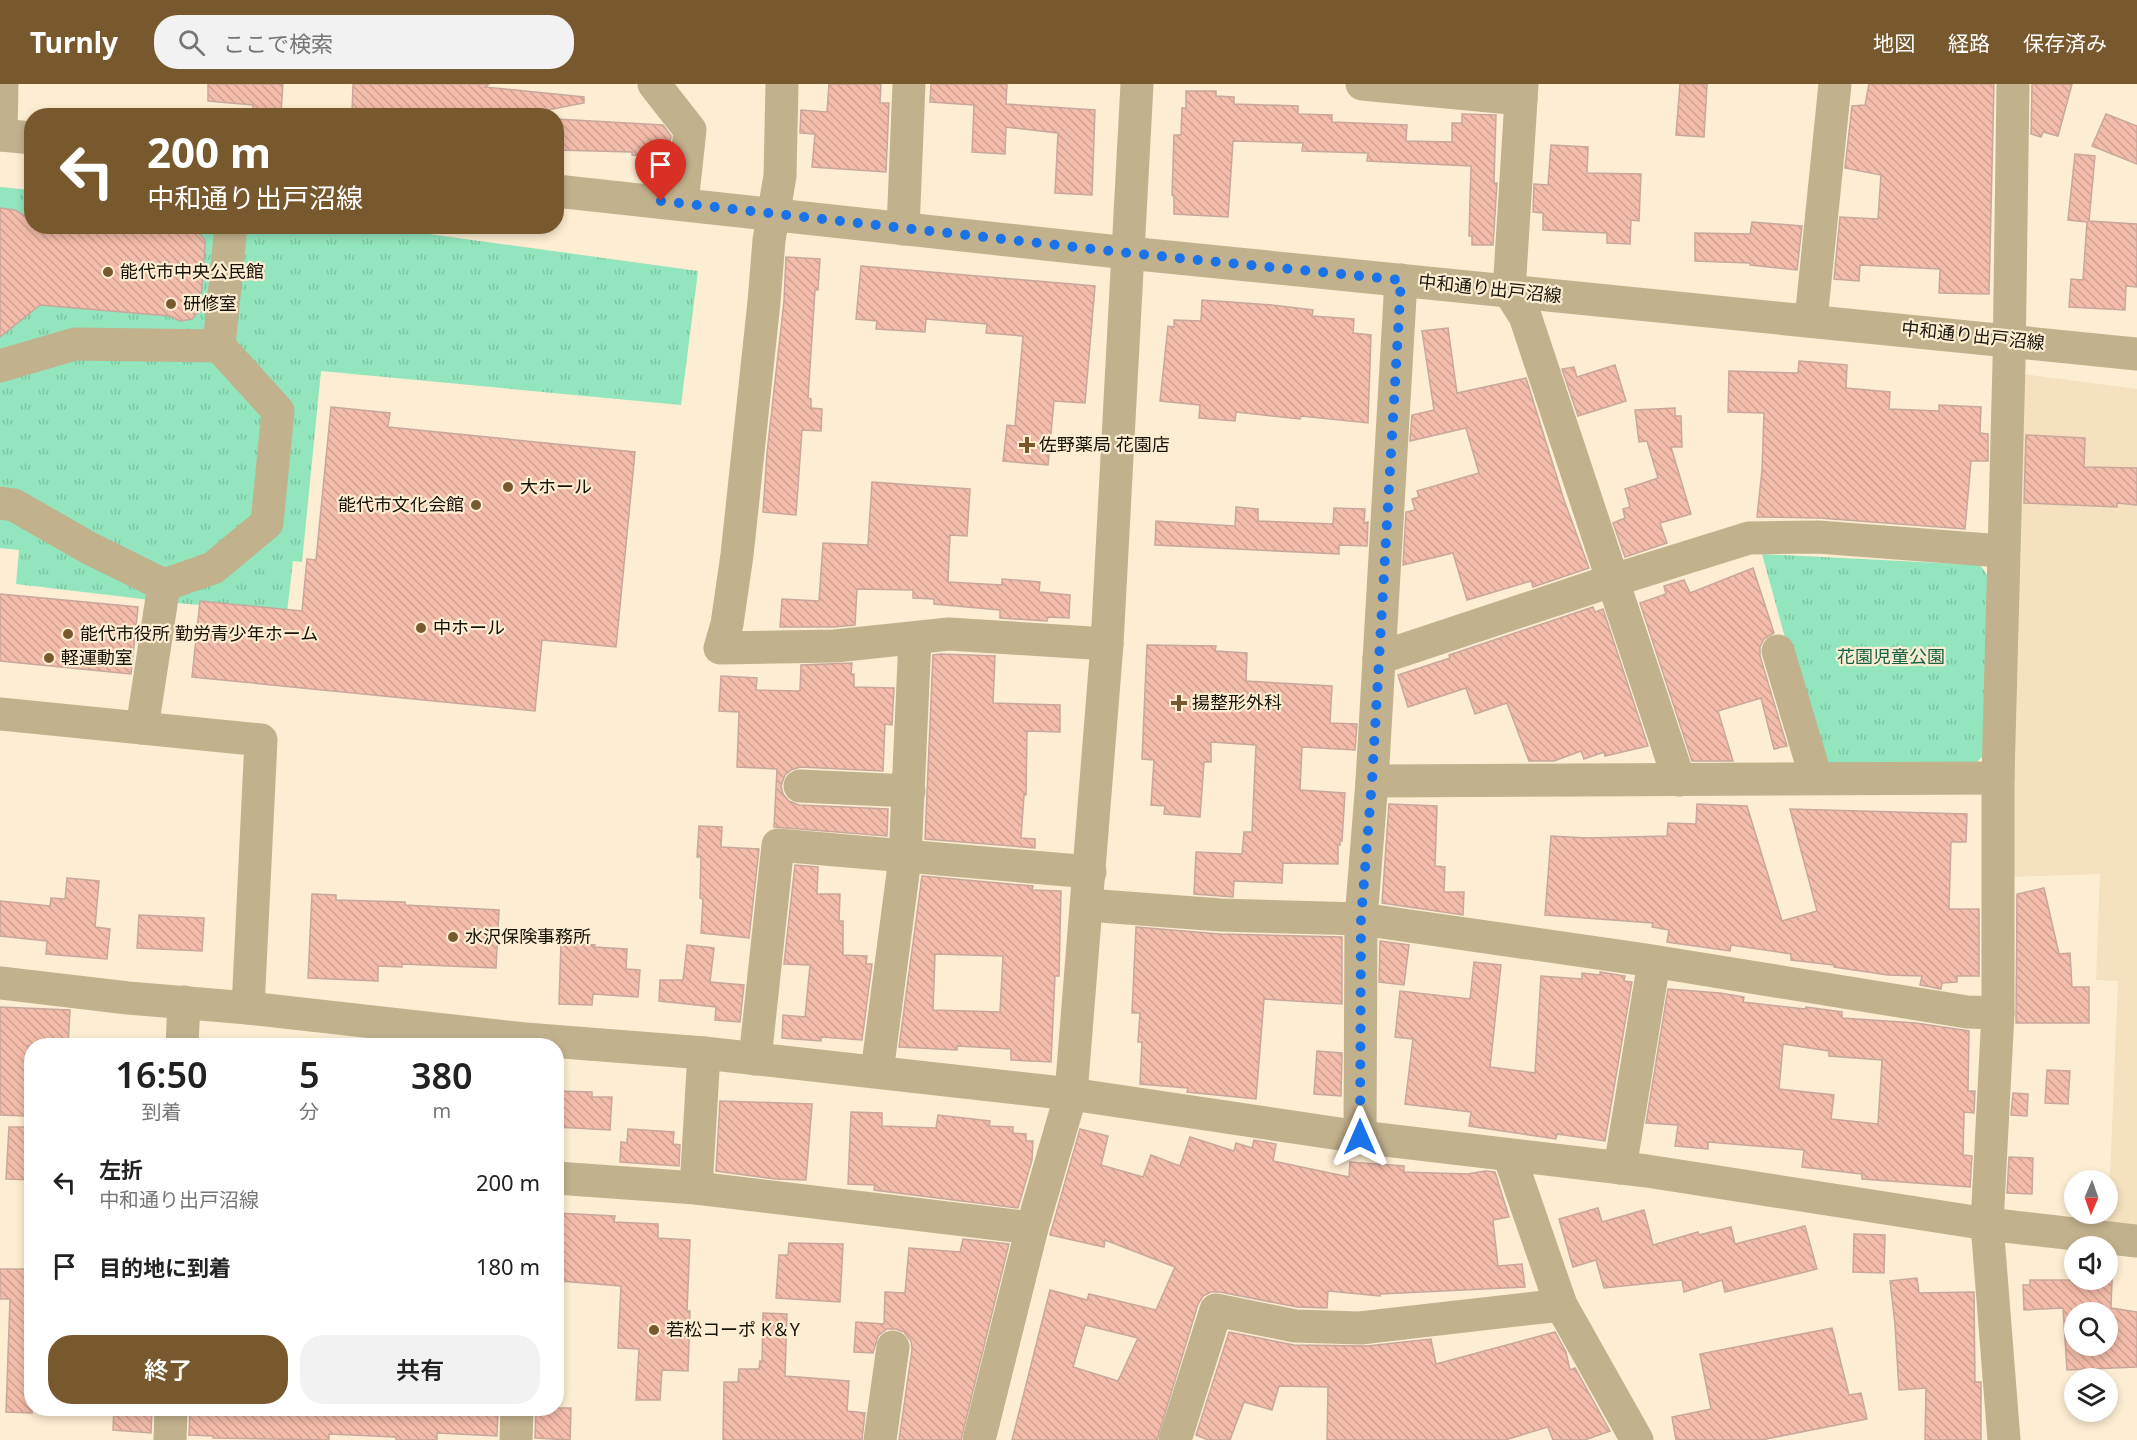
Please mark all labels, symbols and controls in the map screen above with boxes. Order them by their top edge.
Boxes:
search box [154,15,574,69]
text: Turnly [30,23,118,61]
icon: search [175,26,208,59]
text: ここで検索 [223,28,333,58]
text: 地図 [1873,29,1915,57]
text: 経路 [1948,29,1990,57]
text: 保存済み [2023,29,2107,57]
text: 200 m [147,123,271,180]
icon: left [48,132,126,210]
pin [635,139,686,201]
icon: arrive [644,148,677,181]
text: 中和通り出戸沼線 [147,179,363,216]
place label: 能代市中央公民館 [120,259,264,283]
marker: 能代市中央公民館 [101,265,115,279]
street label: 中和通り出戸沼線 [1417,269,1563,307]
place label: 研修室 [183,291,237,315]
marker: 研修室 [164,297,178,311]
street label: 中和通り出戸沼線 [1900,316,2046,354]
place label: 佐野薬局 花園店 [1039,432,1170,456]
marker: 佐野薬局 花園店 [1020,438,1034,452]
place label: 大ホール [520,474,592,498]
marker: 大ホール [501,480,515,494]
place label: 能代市文化会館 [338,492,464,516]
marker: 能代市文化会館 [469,498,483,512]
place label: 中ホール [433,615,505,639]
place label: 能代市役所 勤労青少年ホーム [80,621,318,645]
marker: 中ホール [414,621,428,635]
marker: 能代市役所 勤労青少年ホーム [61,627,75,641]
park label: 花園児童公園 [1837,644,1945,668]
place label: 軽運動室 [61,645,133,669]
marker: 軽運動室 [42,651,56,665]
place label: 揚整形外科 [1192,690,1282,714]
marker: 揚整形外科 [1170,694,1188,712]
place label: 水沢保険事務所 [465,924,591,948]
marker: 水沢保険事務所 [446,930,460,944]
text: 16:50 [115,1050,208,1099]
text: 5 [299,1050,320,1099]
text: 380 [411,1051,473,1100]
text: m [432,1097,451,1124]
text: 到着 [141,1098,181,1125]
text: 分 [299,1098,319,1125]
position arrow [1328,1105,1392,1169]
text: 左折 [99,1154,143,1184]
icon: left [48,1166,81,1199]
text: 200 m [476,1167,540,1197]
north arrow [2064,1170,2118,1224]
map controls [2064,1170,2118,1422]
text: 中和通り出戸沼線 [99,1186,259,1213]
button: sound [2064,1236,2118,1290]
icon: arrive [48,1250,81,1283]
text: 180 m [476,1251,540,1281]
text: 目的地に到着 [99,1252,231,1282]
button: search [2064,1302,2118,1356]
place label: 若松コーポ K＆Y [666,1317,801,1341]
marker: 若松コーポ K＆Y [647,1323,661,1337]
button: 終了 [48,1335,288,1404]
button: 共有 [300,1335,540,1404]
button: layers [2064,1368,2118,1422]

